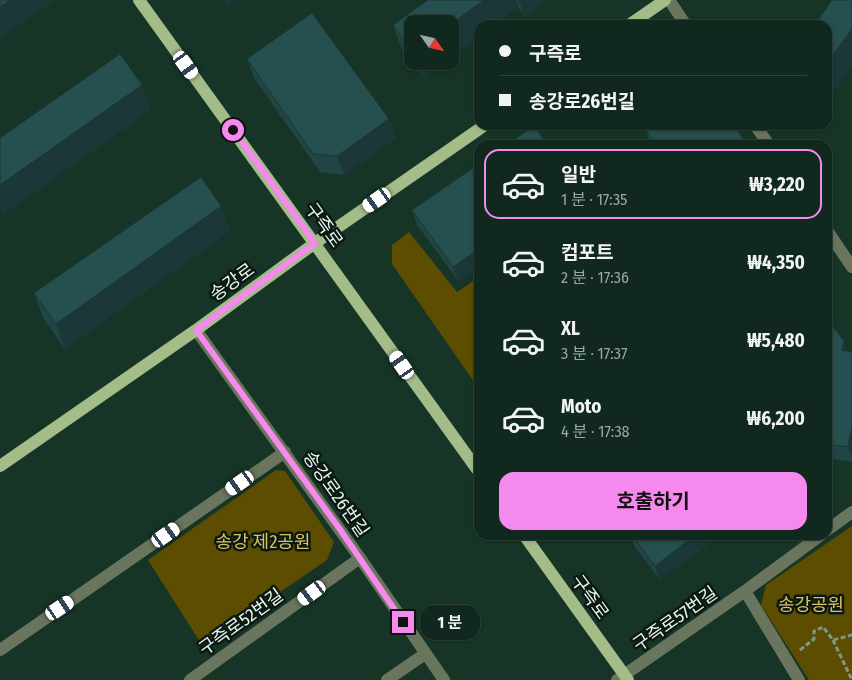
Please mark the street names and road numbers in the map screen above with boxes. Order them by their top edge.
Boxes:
street label: 구즉로 [300,198,348,252]
street label: 송강로 [205,258,259,306]
street label: 송강로26번길 [298,447,374,541]
street label: 구즉로 [566,570,614,624]
street label: 구즉로57번길 [629,582,721,656]
street label: 구즉로52번길 [195,584,287,660]

